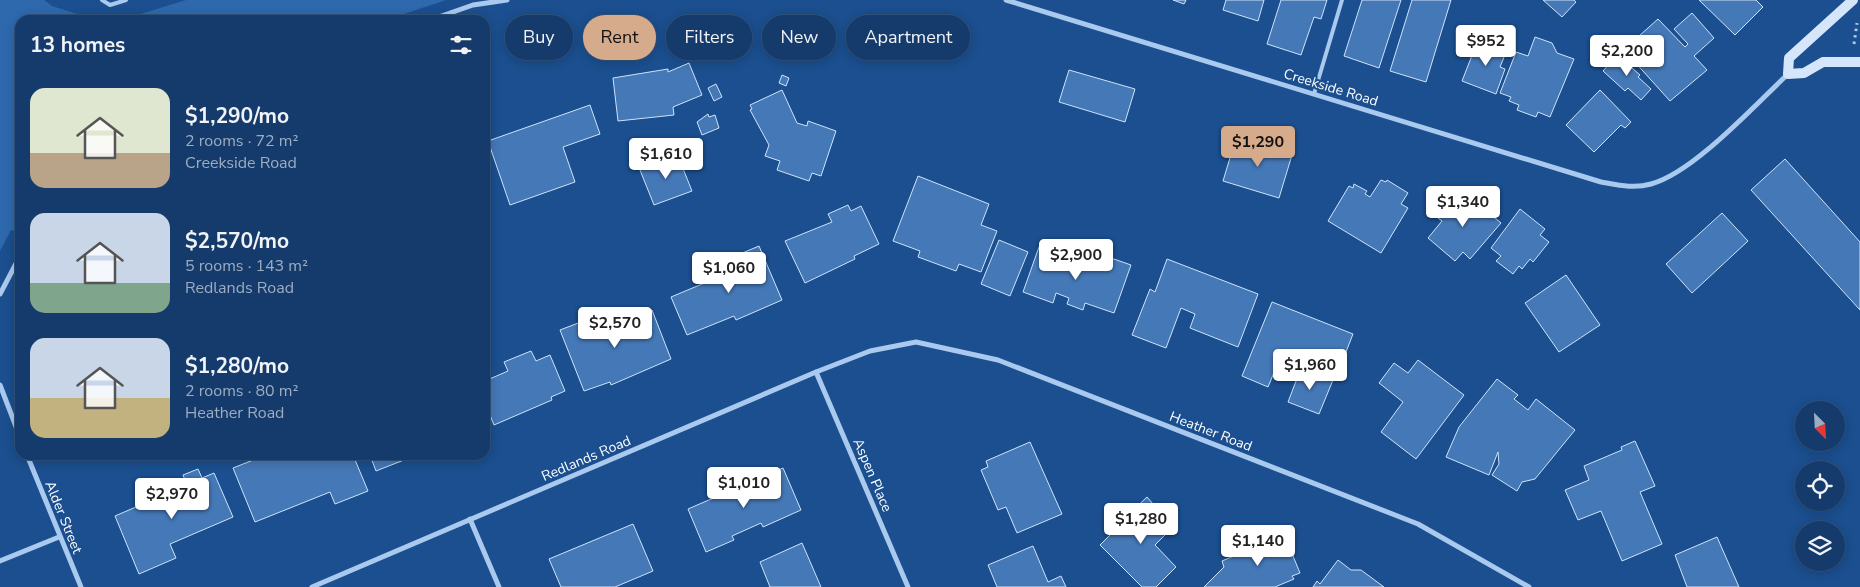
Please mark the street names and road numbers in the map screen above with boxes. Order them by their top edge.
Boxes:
street label: Creekside Road [1281,64,1380,111]
street label: Heather Road [1167,407,1255,456]
street label: Redlands Road [539,431,634,486]
street label: Aspen Place [849,435,897,515]
street label: Alder Street [40,478,87,556]

